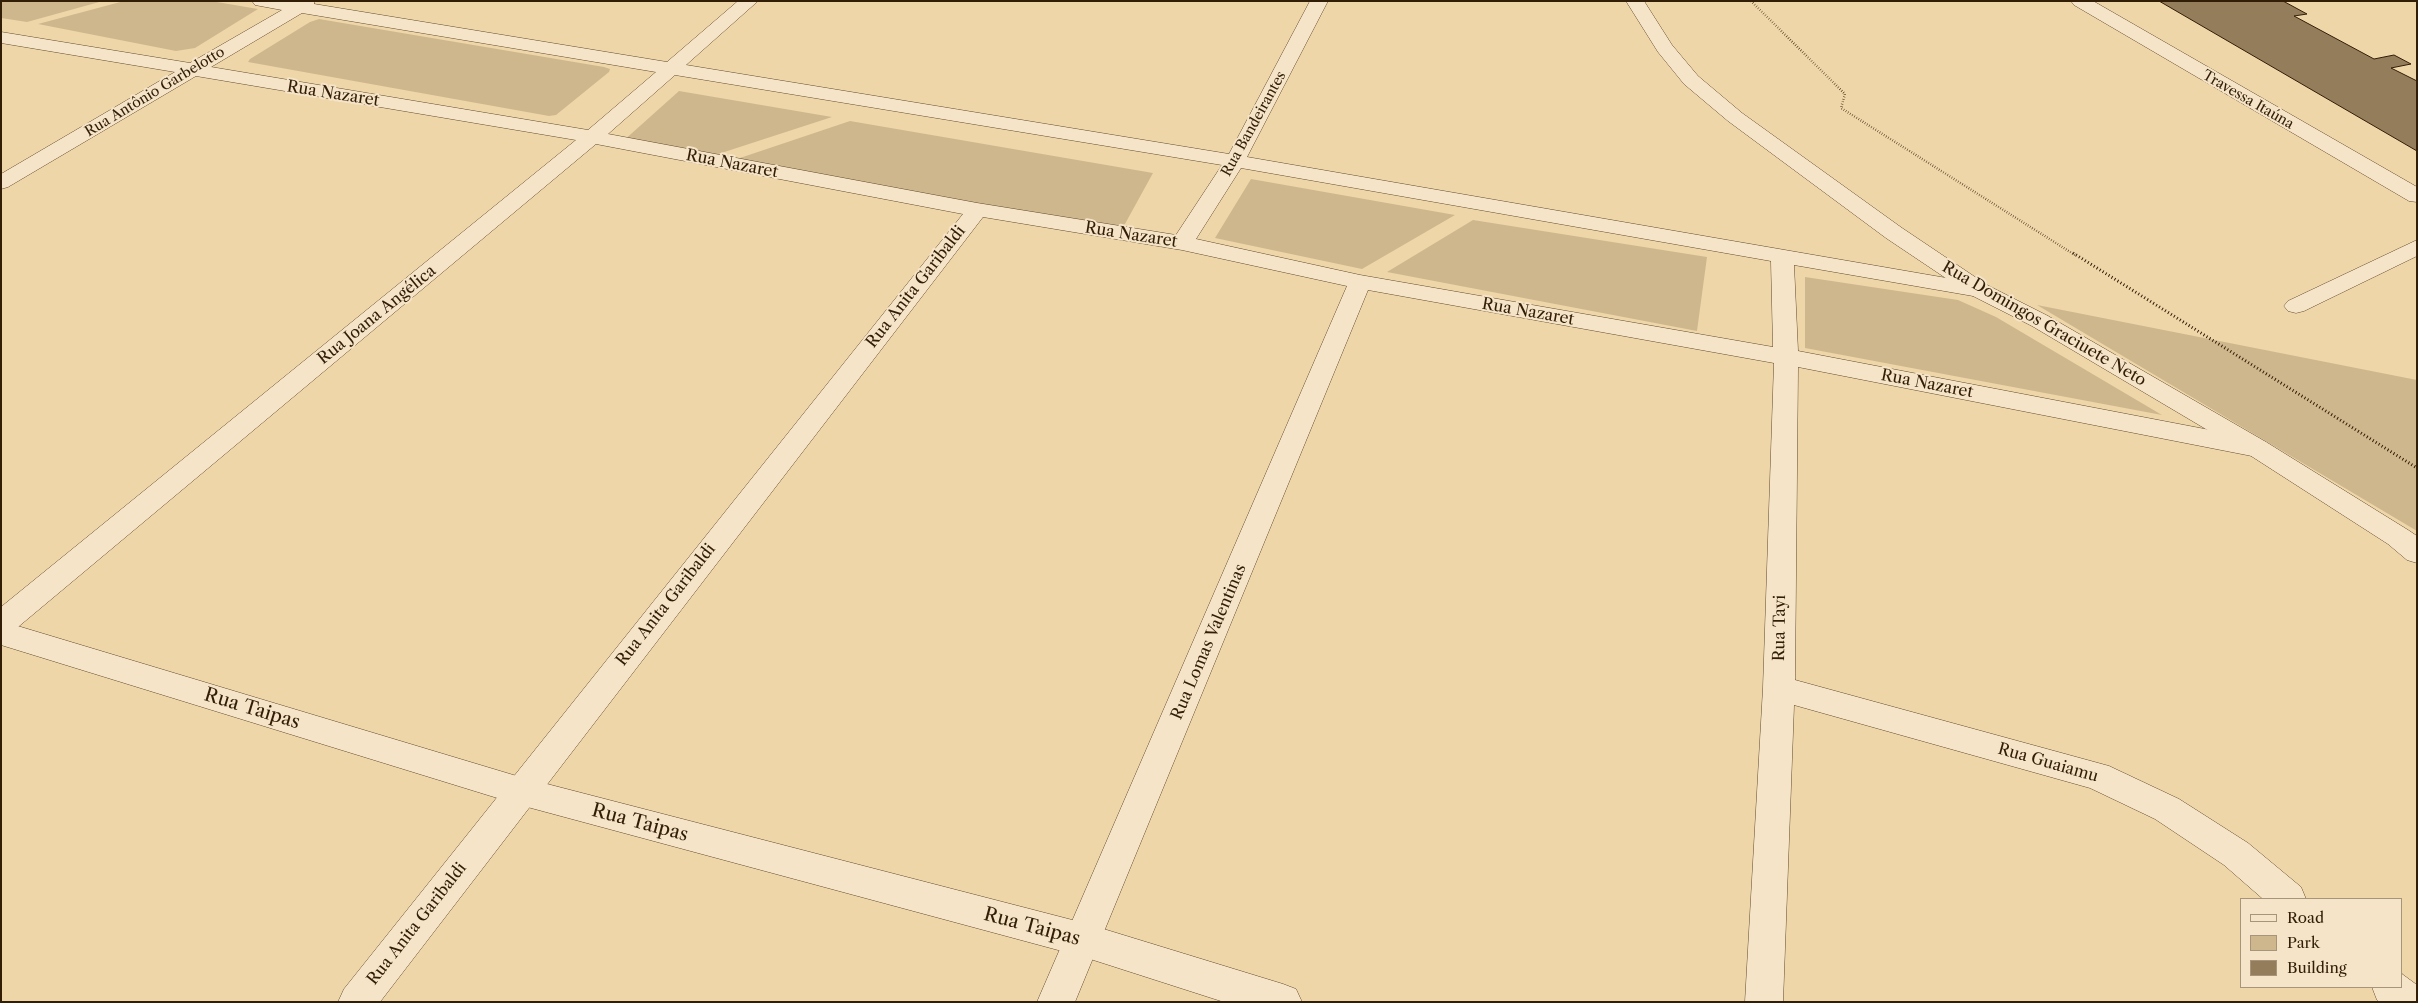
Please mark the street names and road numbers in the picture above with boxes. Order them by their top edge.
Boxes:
street label: Rua Antônio Garbelotto [82,44,228,140]
street label: Travessa Itaúna [2199,67,2297,133]
street label: Rua Bandeirantes [1218,69,1290,179]
street label: Rua Nazaret [285,77,381,111]
street label: Rua Nazaret [684,146,780,182]
street label: Rua Nazaret [1083,218,1179,252]
street label: Rua Anita Garibaldi [862,222,970,352]
street label: Rua Domingos Graciuete Neto [1939,258,2149,390]
street label: Rua Joana Angélica [314,261,440,369]
street label: Rua Nazaret [1480,294,1576,330]
street label: Rua Nazaret [1879,366,1975,402]
street label: Rua Anita Garibaldi [612,540,720,670]
street label: Rua Lomas Valentinas [1167,561,1251,723]
street label: Rua Tayi [1770,595,1790,661]
street label: Rua Taipas [201,684,303,734]
street label: Rua Guaiamu [1996,740,2100,786]
street label: Rua Taipas [589,799,691,847]
street label: Rua Anita Garibaldi [363,859,471,989]
street label: Rua Taipas [981,903,1083,951]

